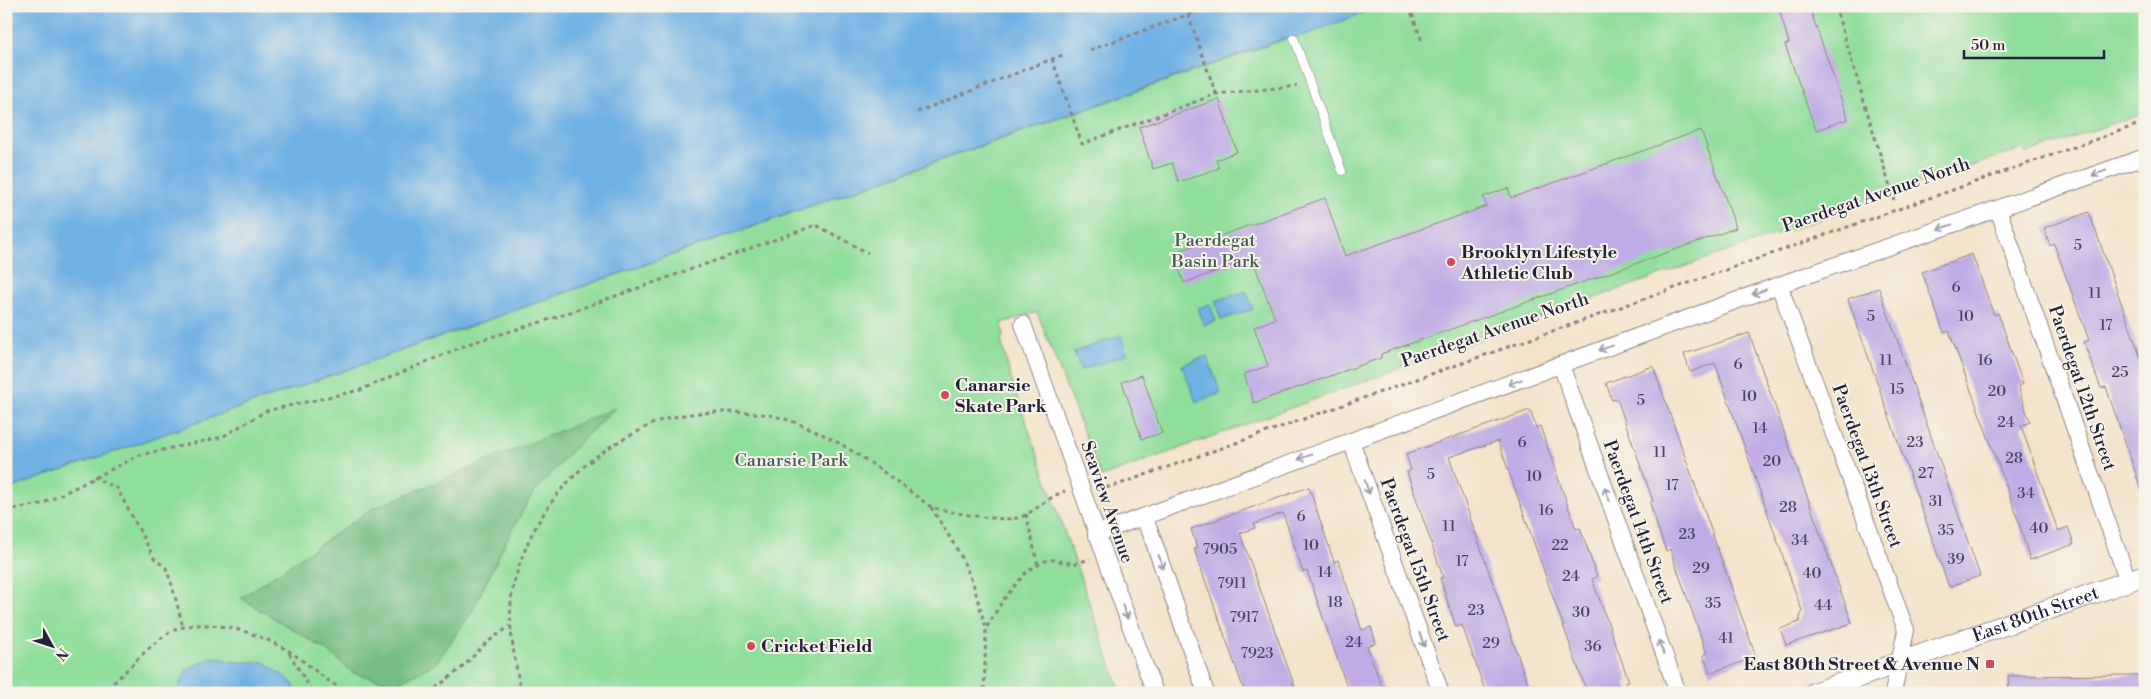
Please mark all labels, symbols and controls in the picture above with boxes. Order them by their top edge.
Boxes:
scale bar [1964,28,2104,60]
text: 50 m [1971,36,2005,55]
street label: Paerdegat Avenue North [1779,152,1973,238]
one-way arrow [2092,169,2107,178]
one-way arrow [1938,223,1954,232]
park label: Paerdegat Basin Park [1170,229,1260,273]
house number: 5 [2074,236,2082,255]
place label: Brooklyn Lifestyle Athletic Club [1460,241,1618,285]
marker: Brooklyn Lifestyle Athletic Club [1445,256,1457,268]
house number: 6 [1951,278,1961,297]
house number: 11 [2088,284,2102,303]
street label: Paerdegat Avenue North [1398,287,1592,373]
one-way arrow [1752,288,1767,297]
street label: Paerdegat 12th Street [2043,302,2121,474]
house number: 5 [1867,307,1875,326]
house number: 10 [1958,307,1974,326]
house number: 17 [2099,316,2113,335]
one-way arrow [1599,344,1615,353]
house number: 11 [1879,351,1893,370]
house number: 16 [1977,351,1993,370]
house number: 6 [1733,355,1743,374]
house number: 25 [2112,363,2128,382]
place label: Canarsie Skate Park [955,374,1047,418]
one-way arrow [1507,378,1523,387]
house number: 15 [1890,380,1904,399]
street label: Paerdegat 13th Street [1827,381,1908,552]
house number: 20 [1988,382,2006,401]
house number: 10 [1741,387,1757,406]
marker: Canarsie Skate Park [939,389,951,401]
house number: 5 [1637,391,1645,410]
house number: 24 [1997,413,2015,432]
house number: 14 [1753,419,1767,438]
house number: 6 [1517,433,1527,452]
house number: 23 [1907,433,1923,452]
street label: Paerdegat 14th Street [1598,437,1679,608]
street label: Seaview Avenue [1075,438,1139,566]
house number: 11 [1653,443,1667,462]
park label: Canarsie Park [734,449,849,472]
house number: 28 [2005,449,2023,468]
house number: 20 [1763,452,1781,471]
one-way arrow [1298,453,1313,462]
house number: 27 [1918,464,1934,483]
house number: 5 [1427,465,1435,484]
house number: 10 [1526,467,1542,486]
street label: Paerdegat 15th Street [1375,475,1456,646]
house number: 17 [1665,476,1679,495]
one-way arrow [1363,479,1372,494]
house number: 34 [2017,484,2035,503]
one-way arrow [1602,487,1611,502]
house number: 31 [1929,492,1944,511]
house number: 28 [1779,498,1797,517]
house number: 16 [1538,501,1554,520]
house number: 6 [1296,507,1306,526]
house number: 11 [1442,517,1456,536]
house number: 40 [2030,519,2048,538]
house number: 35 [1938,521,1954,540]
house number: 23 [1679,525,1695,544]
house number: 34 [1791,531,1809,550]
house number: 10 [1303,536,1319,555]
house number: 22 [1551,536,1569,555]
house number: 7905 [1203,540,1237,559]
house number: 39 [1947,550,1965,569]
house number: 17 [1455,552,1469,571]
one-way arrow [1157,553,1166,569]
house number: 29 [1692,559,1710,578]
house number: 14 [1318,563,1332,582]
house number: 40 [1803,564,1821,583]
house number: 24 [1562,567,1580,586]
house number: 7911 [1217,574,1247,593]
street label: East 80th Street [1969,581,2102,647]
house number: 18 [1327,593,1343,612]
house number: 35 [1705,594,1721,613]
house number: 44 [1814,596,1832,615]
house number: 23 [1468,601,1484,620]
house number: 30 [1572,603,1590,622]
one-way arrow [1121,604,1130,619]
house number: 7917 [1229,608,1259,627]
north arrow [28,622,78,672]
house number: 41 [1718,629,1734,648]
one-way arrow [1418,632,1427,647]
house number: 24 [1345,633,1363,652]
house number: 29 [1482,634,1500,653]
place label: Cricket Field [761,635,873,658]
house number: 36 [1584,637,1602,656]
marker: Cricket Field [745,640,757,652]
one-way arrow [1656,640,1665,655]
text: N [51,644,72,664]
house number: 7923 [1240,644,1274,663]
place label: East 80th Street & Avenue N [1743,653,1980,676]
marker: East 80th Street & Avenue N [1984,658,1996,670]

